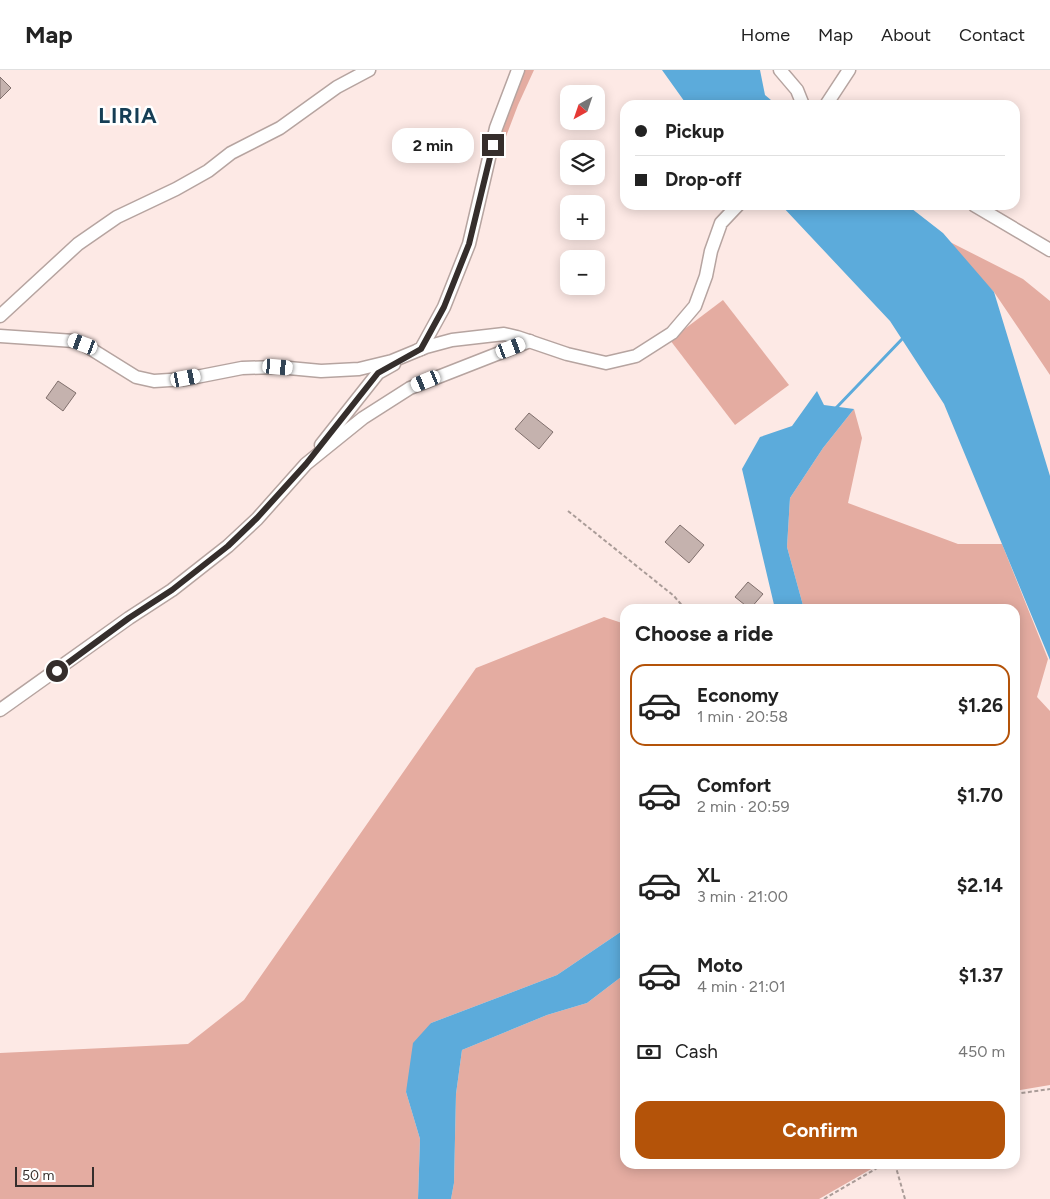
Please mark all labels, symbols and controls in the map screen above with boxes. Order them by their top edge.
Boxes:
text: Map [25,20,73,49]
text: Home [741,24,790,46]
text: Map [818,24,853,46]
text: About [881,24,931,46]
text: Contact [959,24,1025,46]
north arrow [560,85,605,130]
map controls [560,85,605,295]
district label: LIRIA [98,102,158,129]
text: Pickup [665,120,724,143]
callout: 2 min [393,128,476,162]
route end [482,134,504,156]
text: 2 min [413,136,453,155]
button: layers [560,140,605,185]
text: Drop-off [665,168,742,191]
button: + [560,195,605,240]
button: − [560,250,605,295]
car [66,332,99,356]
car [494,336,527,360]
car [262,358,293,376]
car [169,368,202,388]
car [409,368,442,394]
text: Choose a ride [635,620,773,647]
route start [46,660,68,682]
icon: car [637,683,682,728]
text: Economy [697,684,779,707]
text: $1.26 [958,694,1003,717]
text: 1 min · 20:58 [697,707,788,726]
icon: car [637,773,682,818]
text: Comfort [697,774,772,797]
text: $1.70 [957,784,1003,807]
text: 2 min · 20:59 [697,797,790,816]
icon: car [637,863,682,908]
text: XL [697,864,720,887]
text: $2.14 [957,874,1003,897]
text: 3 min · 21:00 [697,887,788,906]
icon: car [637,953,682,998]
text: Moto [697,954,743,977]
text: $1.37 [959,964,1003,987]
text: 4 min · 21:01 [697,977,786,996]
icon: cash [635,1038,663,1066]
text: Cash [675,1040,718,1063]
text: 450 m [958,1042,1005,1061]
button: Confirm [635,1101,1005,1159]
scale bar [15,1164,94,1187]
text: 50 m [22,1167,54,1184]

